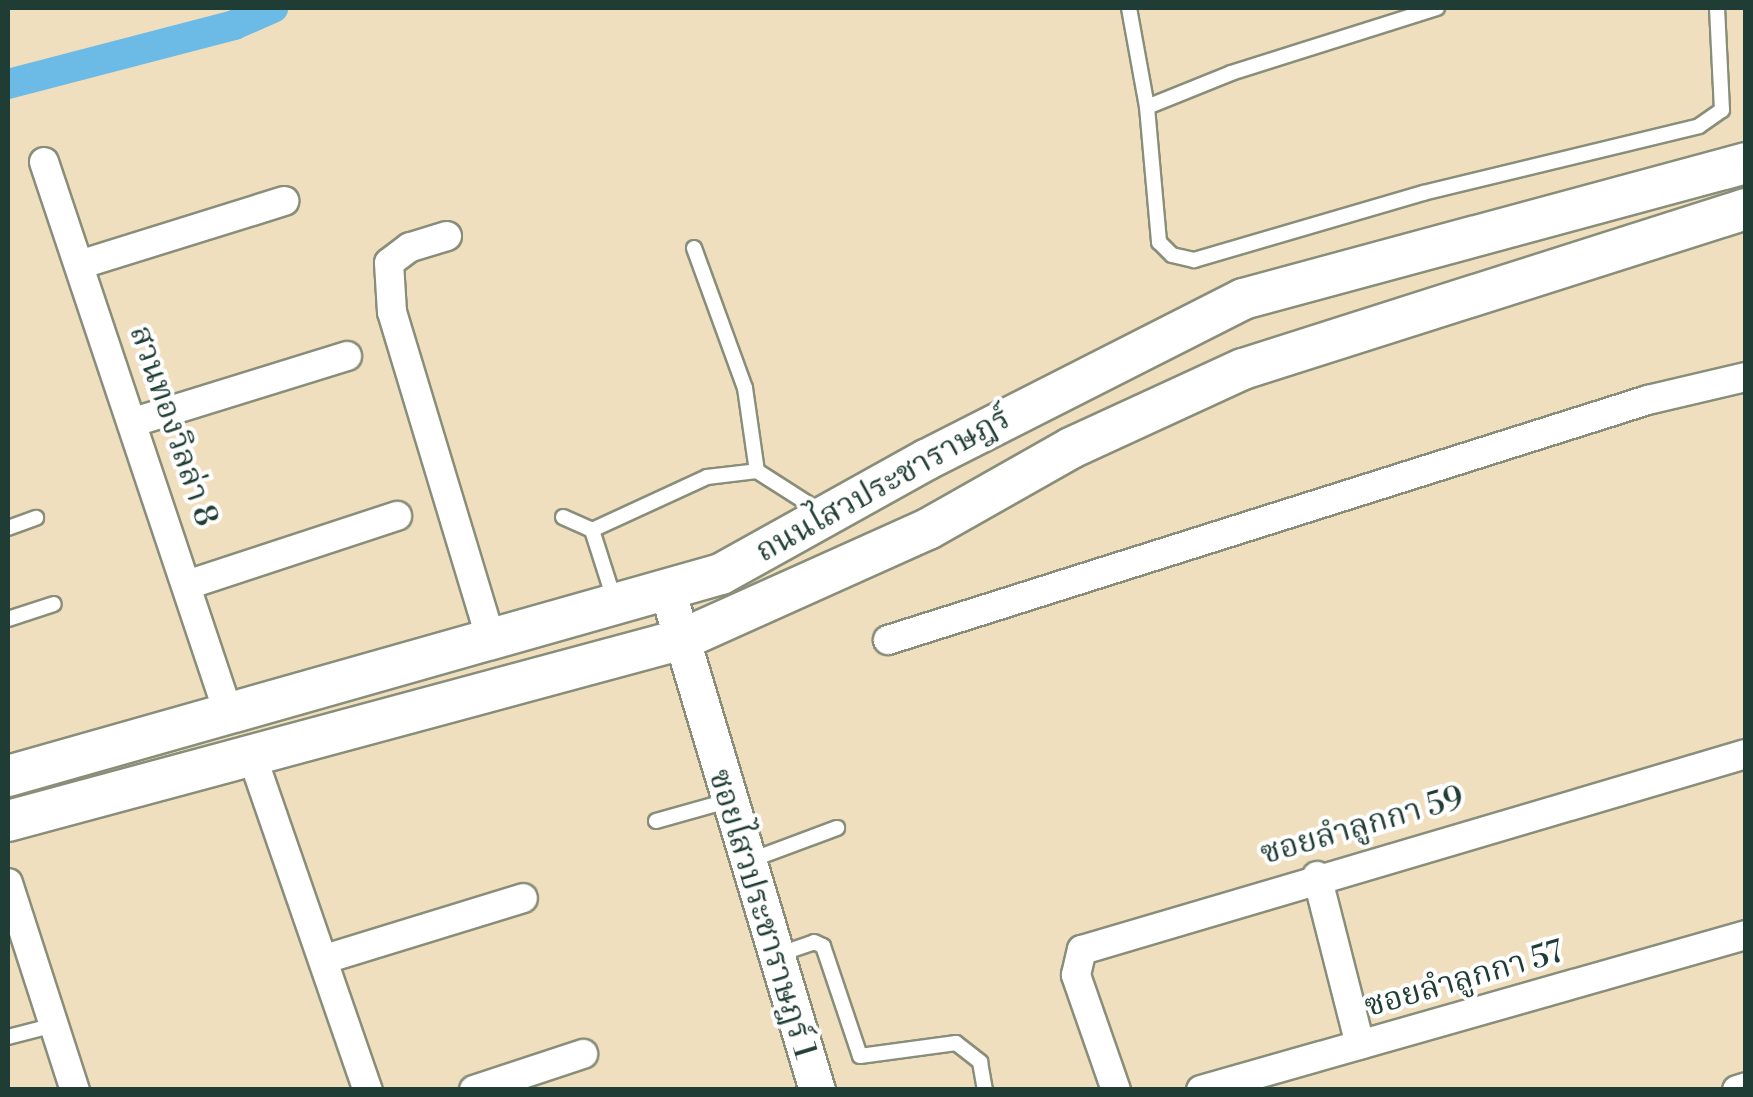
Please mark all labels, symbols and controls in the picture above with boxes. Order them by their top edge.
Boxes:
street label: สวนทองวิลล่า 8 [121,321,225,531]
street label: ถนนไสวประชาราษฎร์ [749,399,1017,571]
street label: ซอยไสวประชาราษฎร์ 1 [700,765,824,1063]
street label: ซอยลำลูกกา 59 [1256,779,1468,873]
street label: ซอยลำลูกกา 57 [1360,932,1568,1026]

